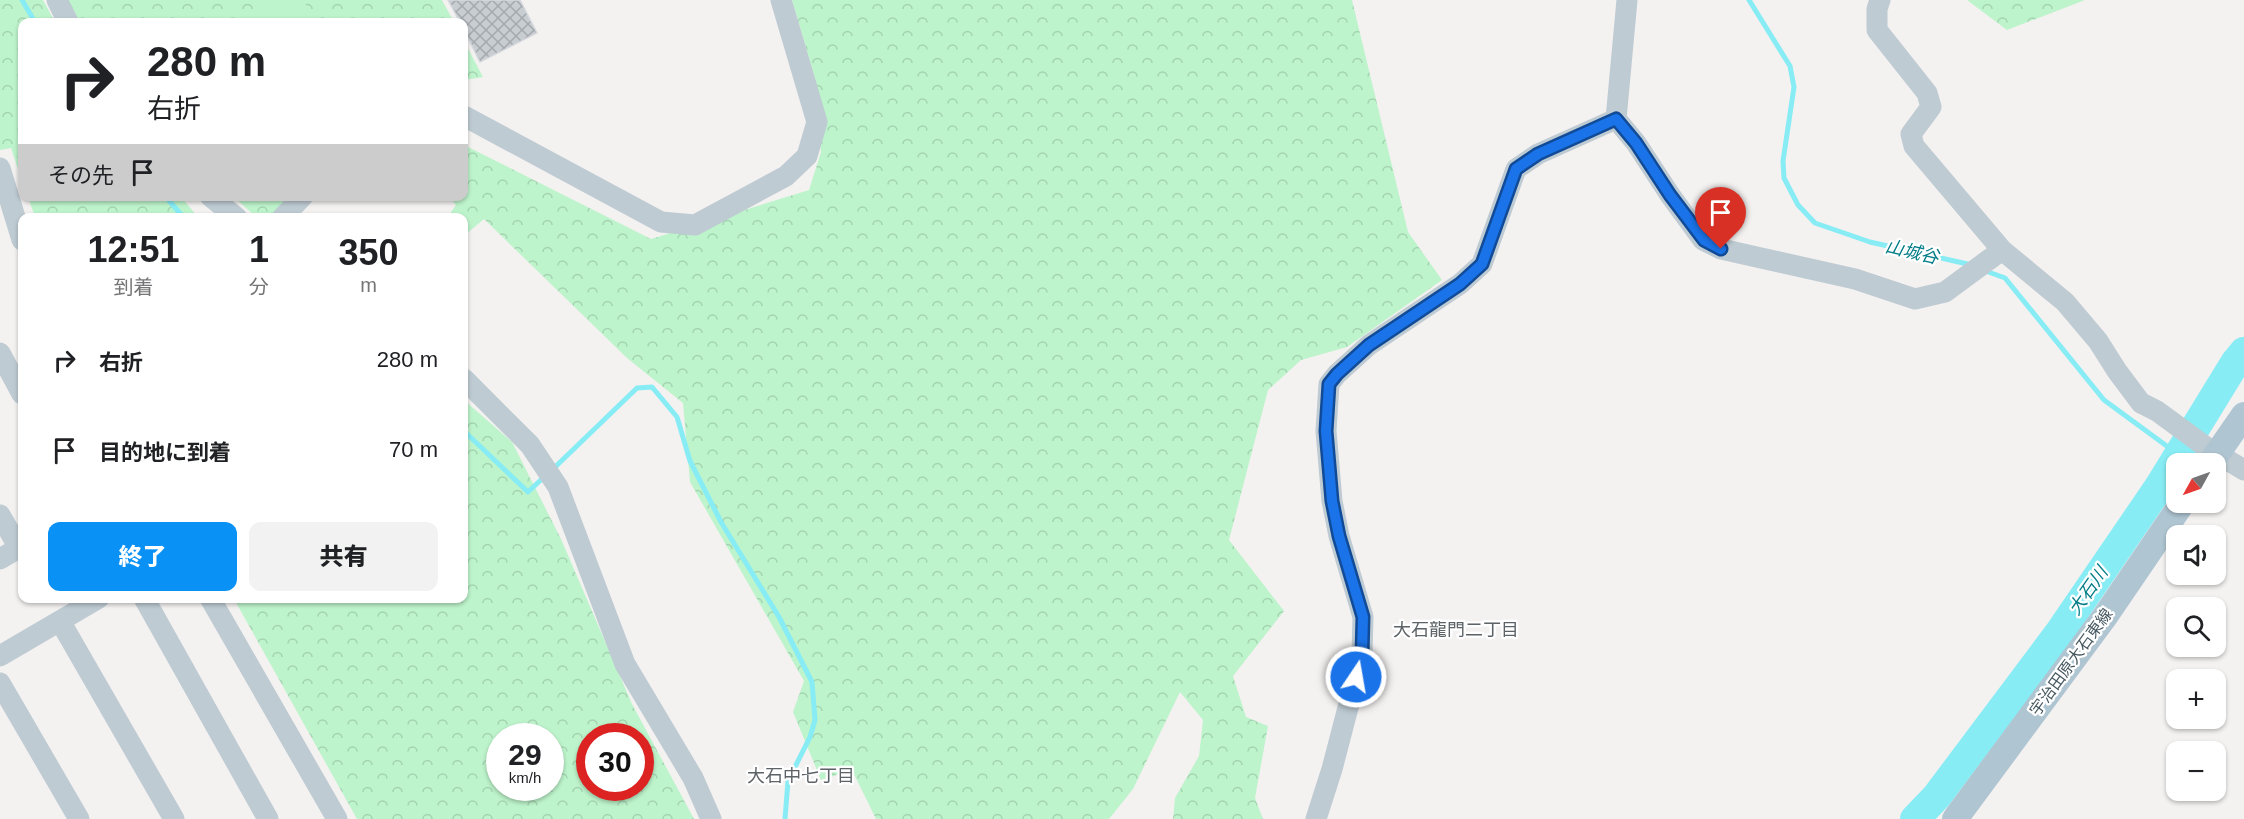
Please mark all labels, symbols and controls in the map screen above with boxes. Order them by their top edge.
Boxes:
text: 280 m [147,38,266,85]
icon: right [48,42,126,120]
text: 右折 [147,94,201,124]
icon: arrive [126,156,159,189]
text: その先 [48,163,114,188]
pin [1695,187,1746,249]
icon: arrive [1704,196,1737,229]
text: 12:51 [87,229,180,270]
text: 1 [249,229,269,270]
text: 350 [338,232,399,273]
water label: 山城谷 [1883,236,1943,268]
text: m [360,274,377,296]
text: 到着 [113,276,153,298]
text: 分 [249,276,269,298]
icon: right [48,344,81,377]
text: 280 m [377,347,438,372]
text: 右折 [99,350,143,375]
icon: arrive [48,434,81,467]
text: 70 m [389,437,438,462]
text: 目的地に到着 [99,440,231,465]
north arrow [2166,453,2226,513]
map controls [2166,453,2226,801]
button: 終了 [48,522,237,591]
button: 共有 [249,522,438,591]
button: sound [2166,525,2226,585]
water label: 大石川 [2064,562,2113,619]
button: search [2166,597,2226,657]
street label: 宇治田原大石東線 [2027,605,2115,719]
district label: 大石龍門二丁目 [1393,620,1519,640]
position arrow [1324,645,1388,709]
button: + [2166,669,2226,729]
speed limit sign: 30 [576,723,654,801]
text: 29 [508,738,542,771]
button: − [2166,741,2226,801]
district label: 大石中七丁目 [747,766,855,786]
text: km/h [509,769,541,786]

